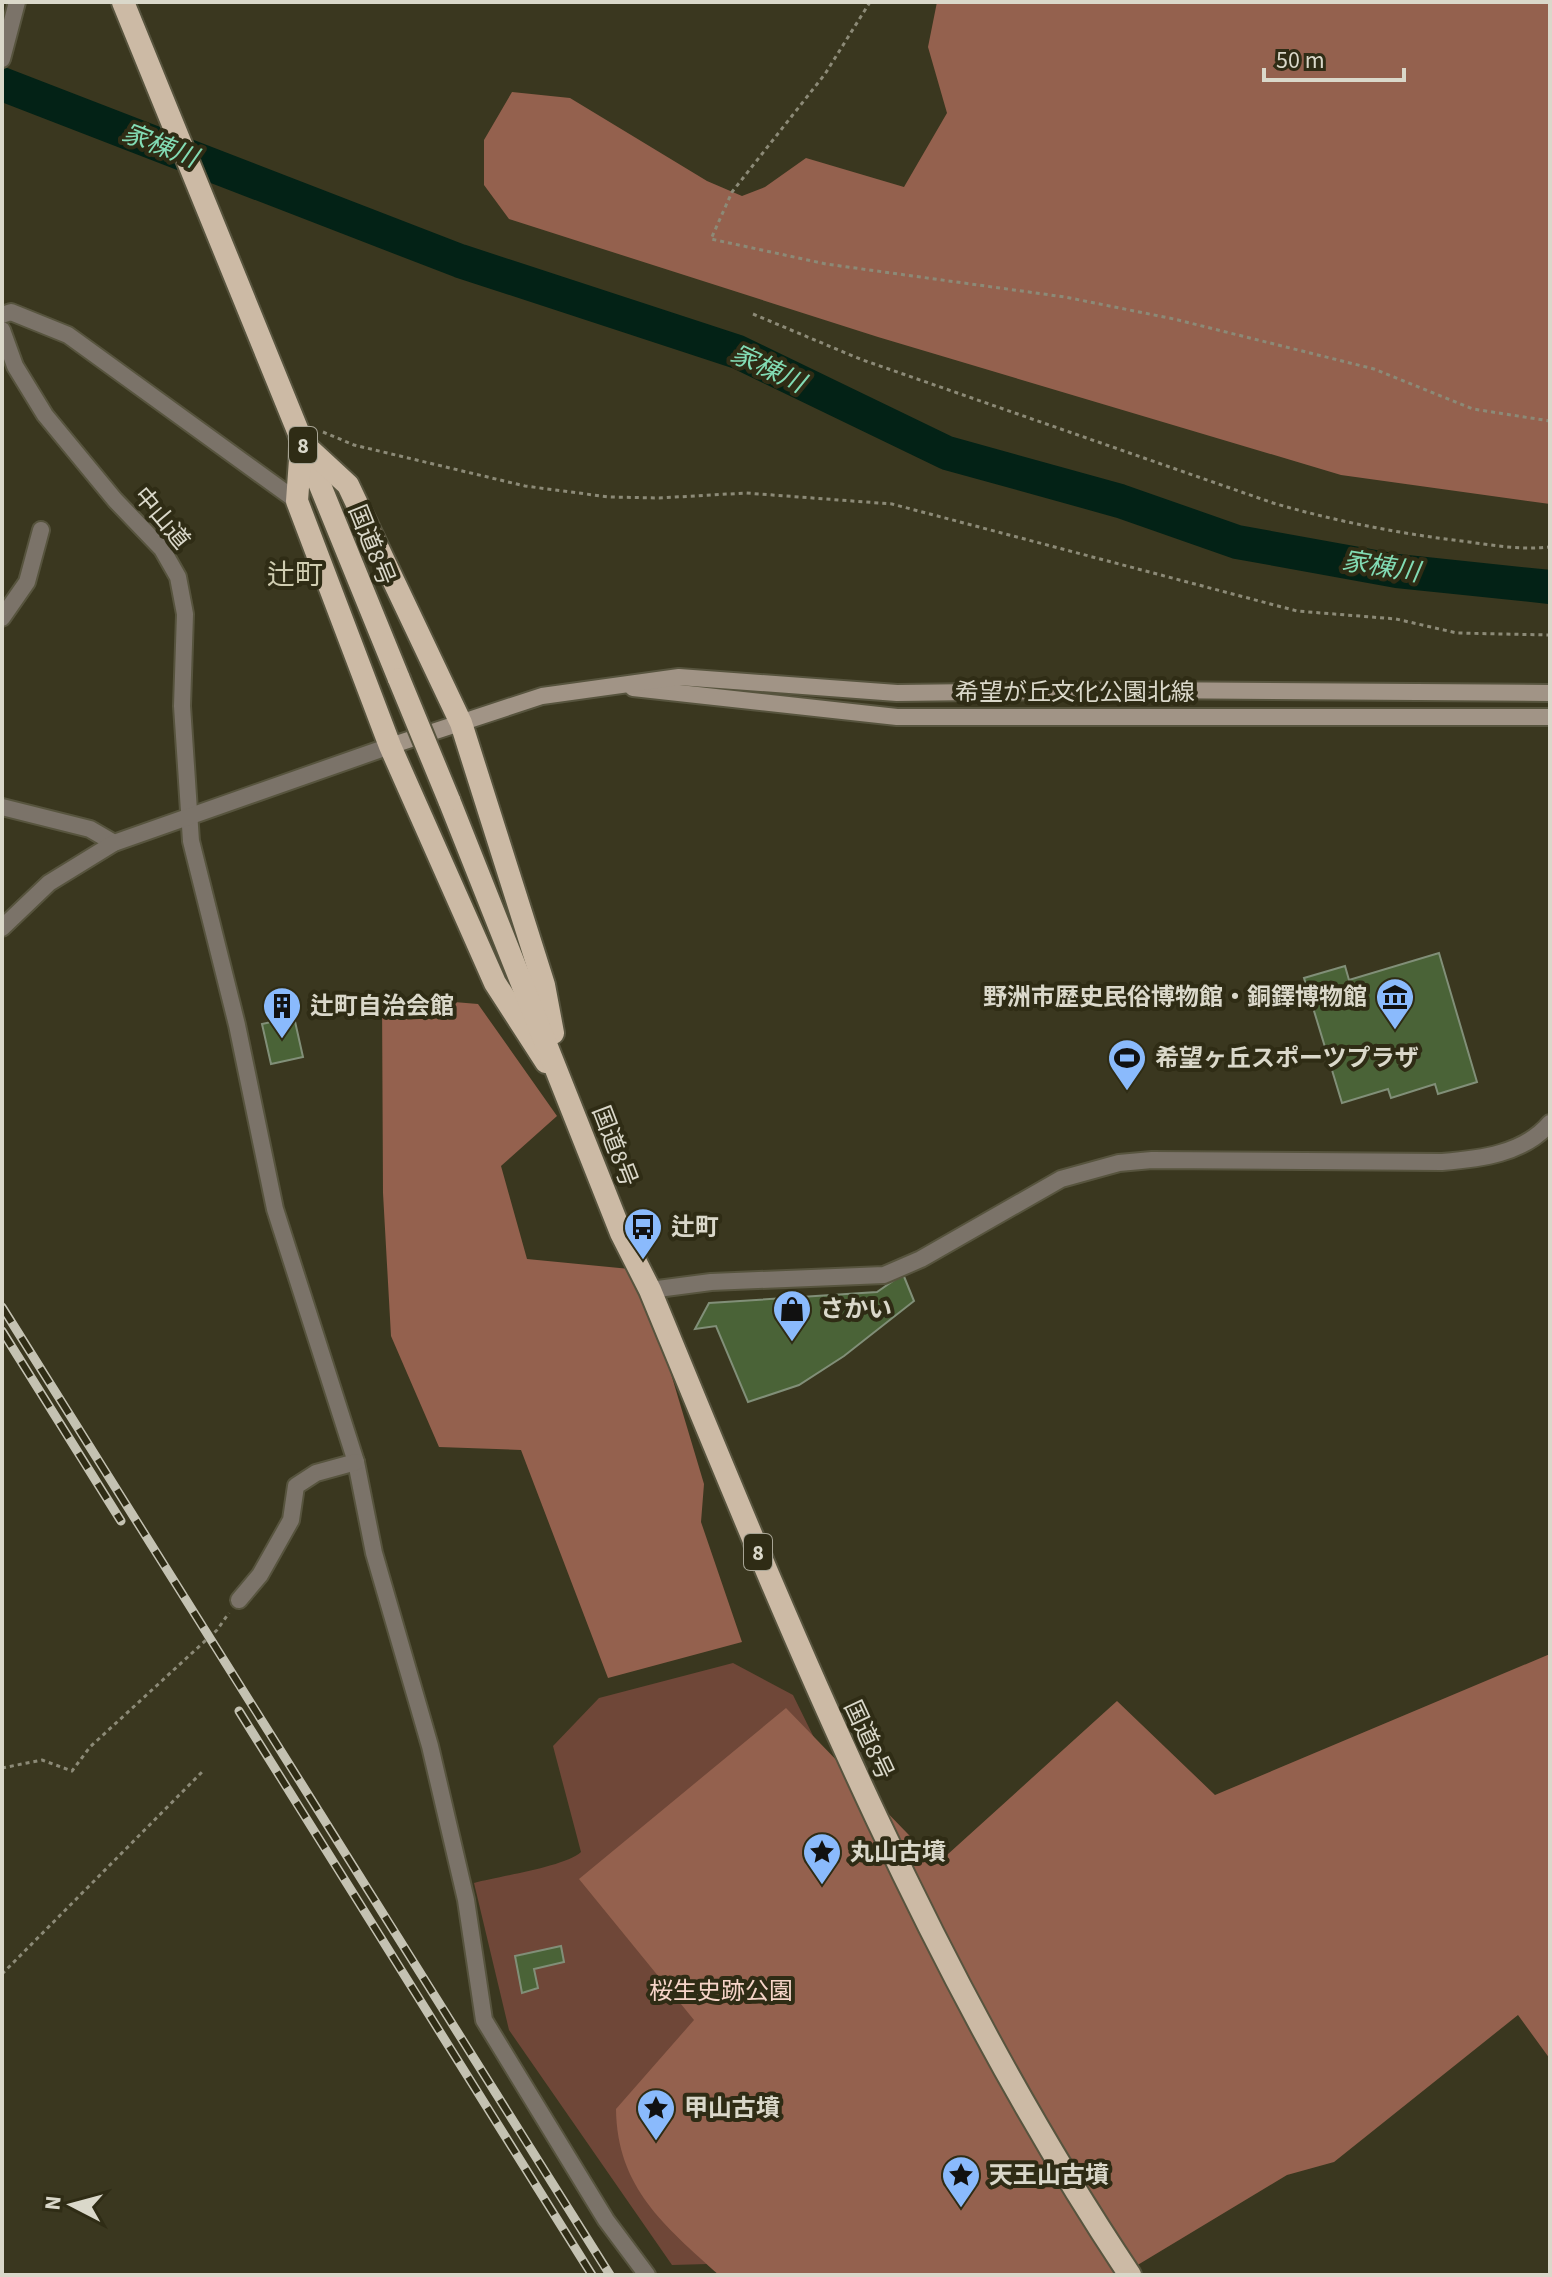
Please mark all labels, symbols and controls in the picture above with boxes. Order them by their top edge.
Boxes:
scale bar [1264,32,1404,82]
text: 50 m [1276,43,1325,78]
water label: 家棟川 [117,114,206,178]
water label: 家棟川 [725,335,814,403]
road number: 8 [289,427,317,463]
street label: 中山道 [125,479,198,557]
street label: 国道8号 [340,500,403,591]
water label: 家棟川 [1340,542,1425,591]
district label: 辻町 [267,555,323,595]
street label: 希望が丘文化公園北線 [955,675,1195,710]
museum icon: 野洲市歴史民俗博物館・銅鐸博物館 [1374,976,1416,1031]
place label: 野洲市歴史民俗博物館・銅鐸博物館 [983,980,1367,1015]
building icon: 辻町自治会館 [261,985,303,1040]
place label: 辻町自治会館 [310,989,454,1024]
sports icon: 希望ヶ丘スポーツプラザ [1106,1037,1148,1092]
place label: 希望ヶ丘スポーツプラザ [1155,1041,1419,1076]
street label: 国道8号 [583,1101,646,1192]
bus stop icon: 辻町 [622,1206,664,1261]
place label: 辻町 [671,1210,719,1245]
shop icon: さかい [771,1288,813,1343]
place label: さかい [820,1292,892,1327]
road number: 8 [744,1534,772,1570]
street label: 国道8号 [835,1695,902,1786]
place icon: 丸山古墳 [801,1831,843,1886]
place label: 丸山古墳 [850,1835,946,1870]
park label: 桜生史跡公園 [649,1974,793,2009]
place icon: 甲山古墳 [635,2087,677,2142]
place label: 甲山古墳 [684,2091,780,2126]
place icon: 天王山古墳 [940,2154,982,2209]
place label: 天王山古墳 [989,2158,1109,2193]
north arrow [32,2165,112,2245]
text: N [36,2194,70,2212]

